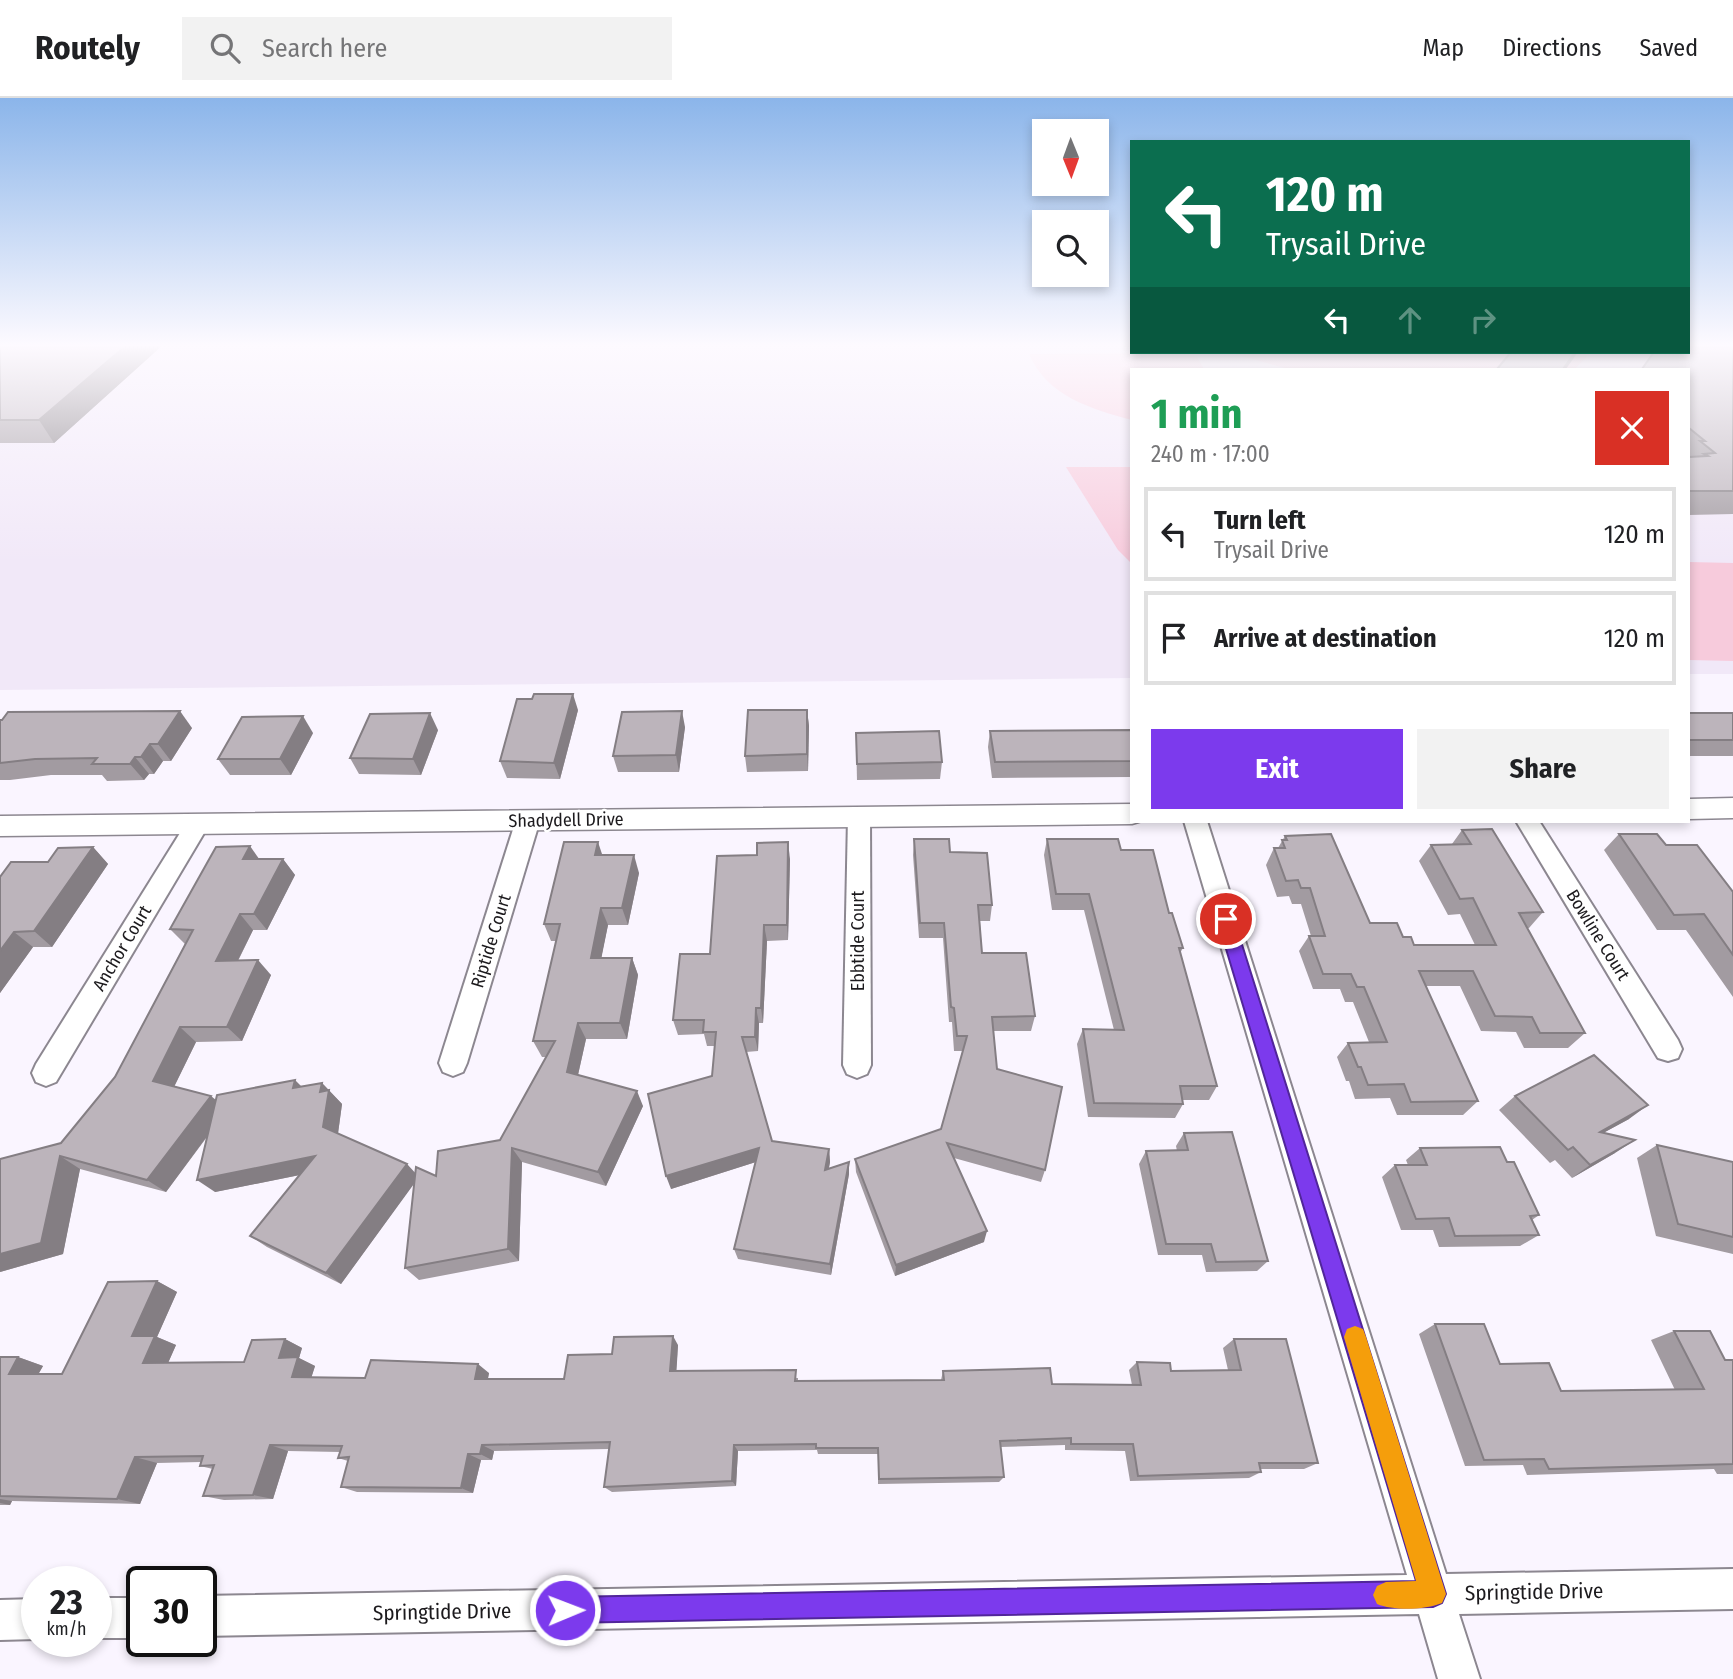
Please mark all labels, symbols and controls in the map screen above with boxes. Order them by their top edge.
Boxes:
search box [182,17,672,80]
text: Routely [35,28,140,68]
icon: search [206,29,244,67]
text: Search here [262,33,387,64]
text: Map [1423,34,1464,62]
text: Directions [1502,34,1601,62]
text: Saved [1639,34,1698,62]
north arrow [1032,119,1110,196]
map controls [1032,119,1109,287]
text: 120 m [1266,165,1384,224]
icon: left [1151,168,1242,259]
button: search [1032,210,1109,287]
text: Trysail Drive [1266,225,1426,263]
icon: left [1318,301,1356,339]
icon: ahead [1391,301,1429,339]
icon: right [1464,301,1502,339]
text: 1 min [1151,389,1242,439]
button: close [1595,391,1669,465]
text: 240 m · 17:00 [1151,440,1270,468]
text: Turn left [1214,505,1306,536]
icon: left [1155,515,1193,553]
text: 120 m [1604,519,1665,550]
text: Trysail Drive [1214,536,1329,564]
icon: arrive [1155,619,1193,657]
text: Arrive at destination [1214,623,1437,654]
text: 120 m [1604,623,1665,654]
button: Exit [1151,729,1403,809]
button: Share [1417,729,1669,809]
street label: Shadydell Drive [508,808,624,832]
street label: Bowline Court [1561,886,1635,985]
pin [1196,889,1256,949]
street label: Riptide Court [466,891,516,991]
street label: Ebbtide Court [847,891,869,991]
icon: arrive [1207,900,1245,938]
street label: Anchor Court [88,901,156,995]
speed limit sign: 30 [126,1566,217,1657]
position arrow [528,1573,602,1647]
street label: Springtide Drive [1465,1578,1603,1606]
text: 23 [50,1581,83,1623]
street label: Springtide Drive [373,1598,511,1626]
text: km/h [46,1618,87,1640]

